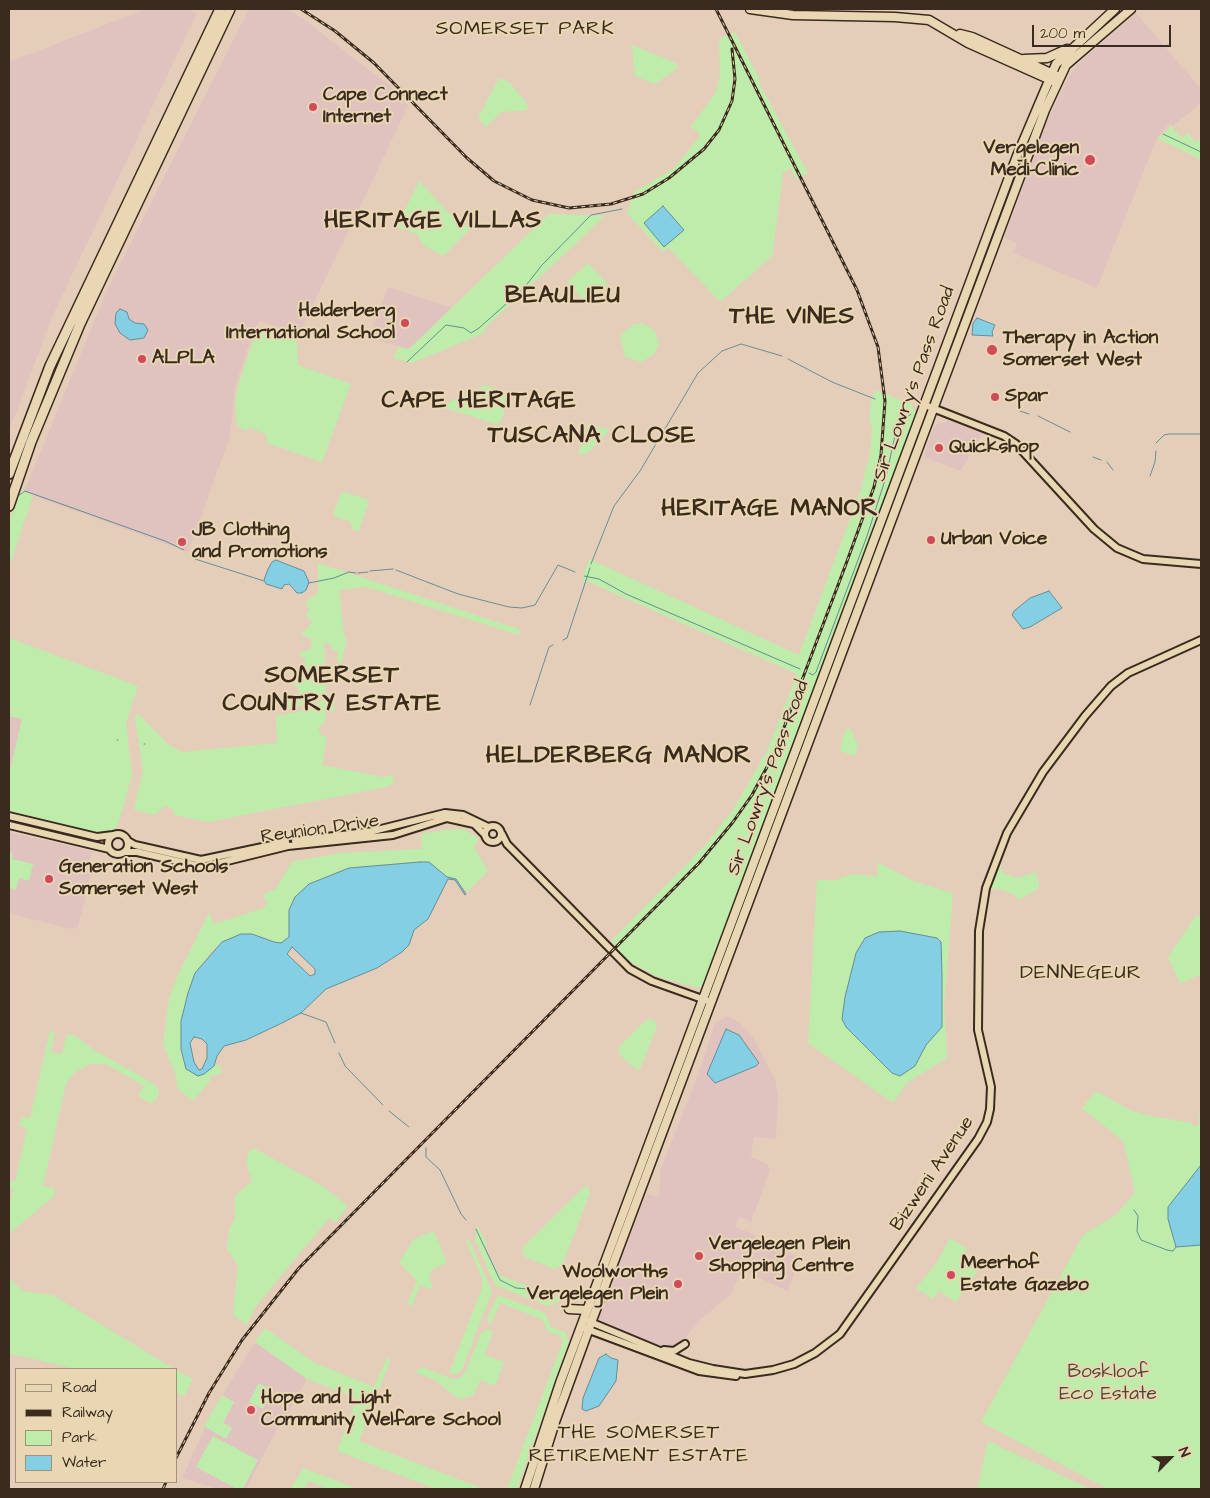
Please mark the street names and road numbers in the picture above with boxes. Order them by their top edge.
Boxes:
street label: Sir Lowry's Pass Road [869,283,961,485]
street label: Sir Lowry's Pass Road [723,677,815,879]
street label: Reunion Drive [259,810,381,850]
street label: Bizweni Avenue [886,1112,980,1236]

